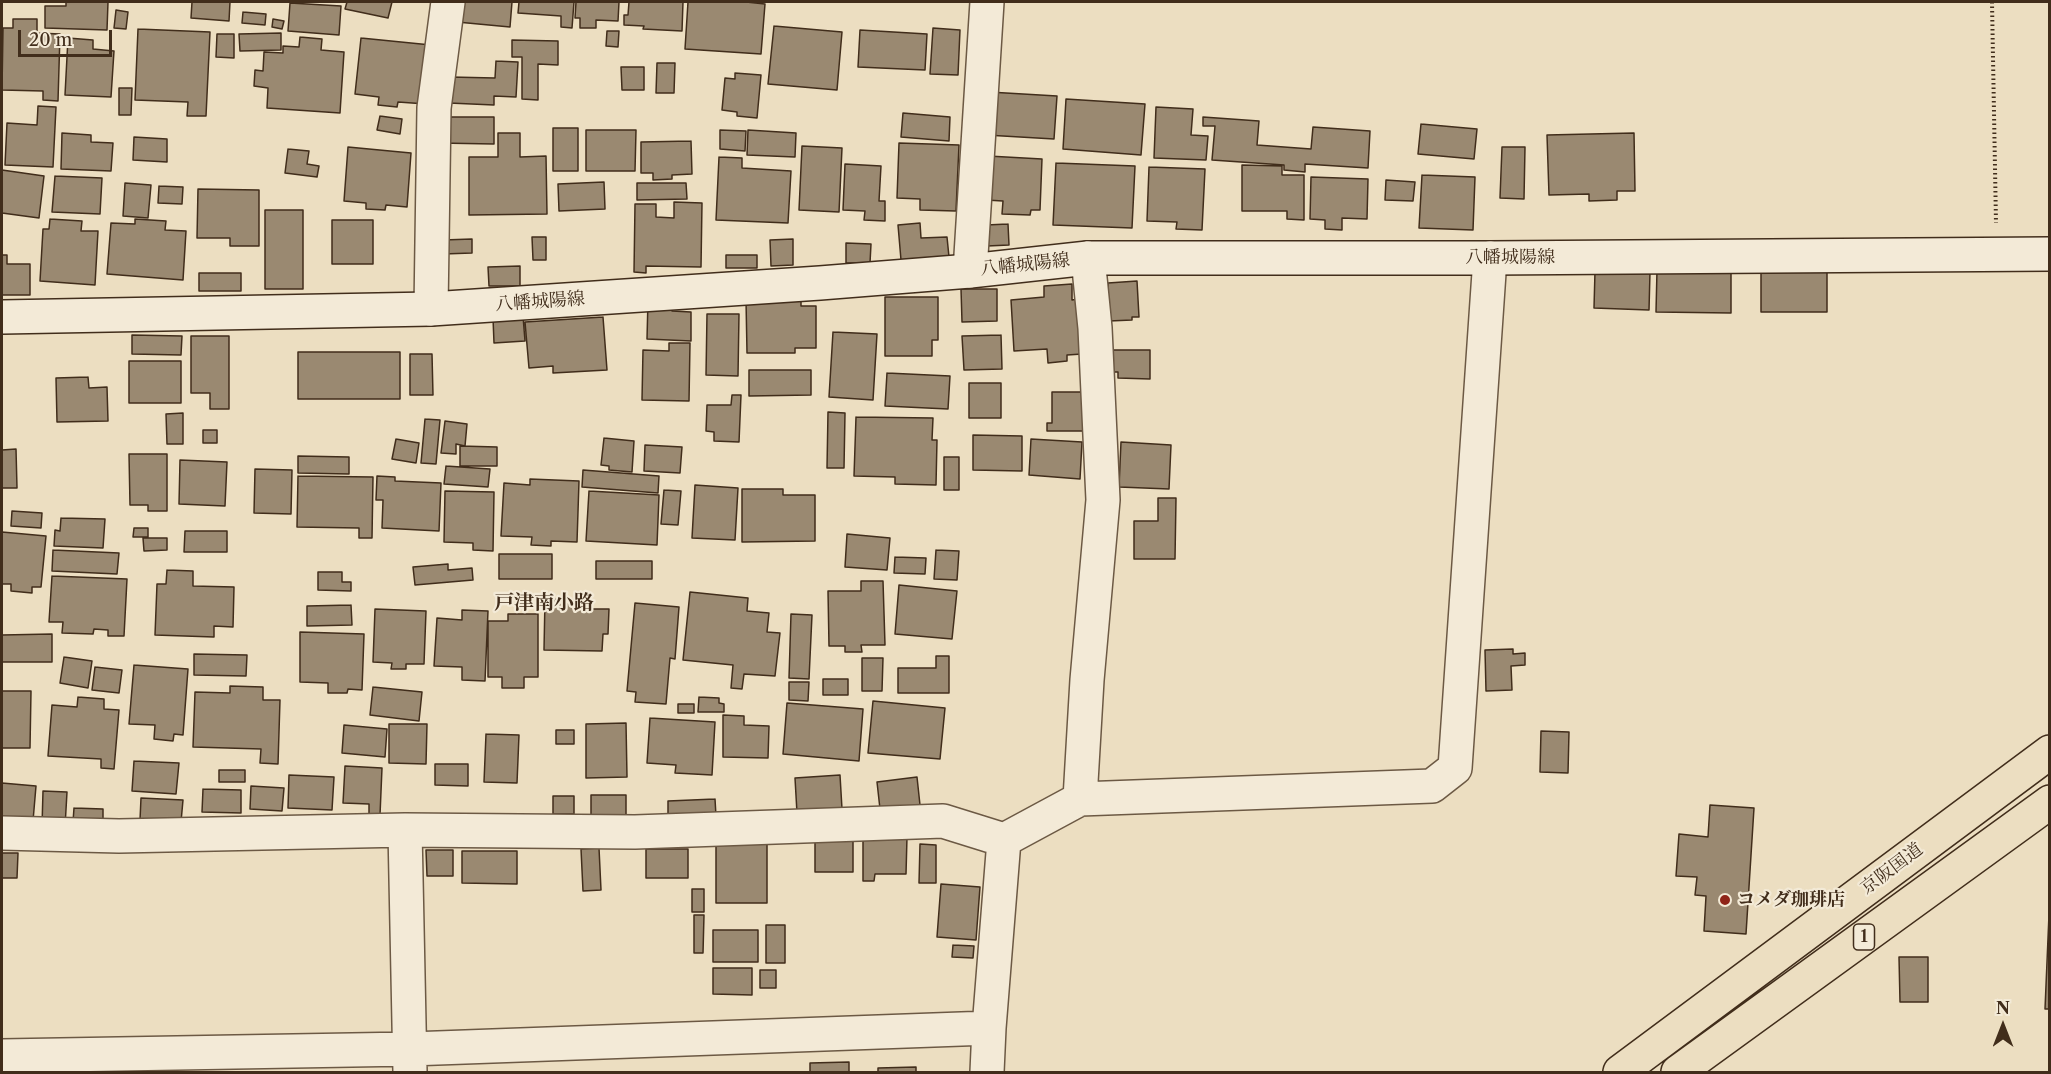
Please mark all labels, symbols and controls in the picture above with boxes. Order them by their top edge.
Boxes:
scale bar [21,18,116,56]
text: 20 m [29,29,72,51]
street label: 八幡城陽線 [1465,247,1555,269]
street label: 八幡城陽線 [979,250,1071,280]
street label: 八幡城陽線 [494,288,586,316]
district label: 戸津南小路 [494,591,594,615]
street label: 京阪国道 [1857,839,1927,899]
place label: コメダ珈琲店 [1737,889,1845,911]
marker: コメダ珈琲店 [1718,893,1732,907]
road number: 1 [1854,924,1874,950]
north arrow [1973,996,2033,1056]
text: N [1996,998,2010,1018]

